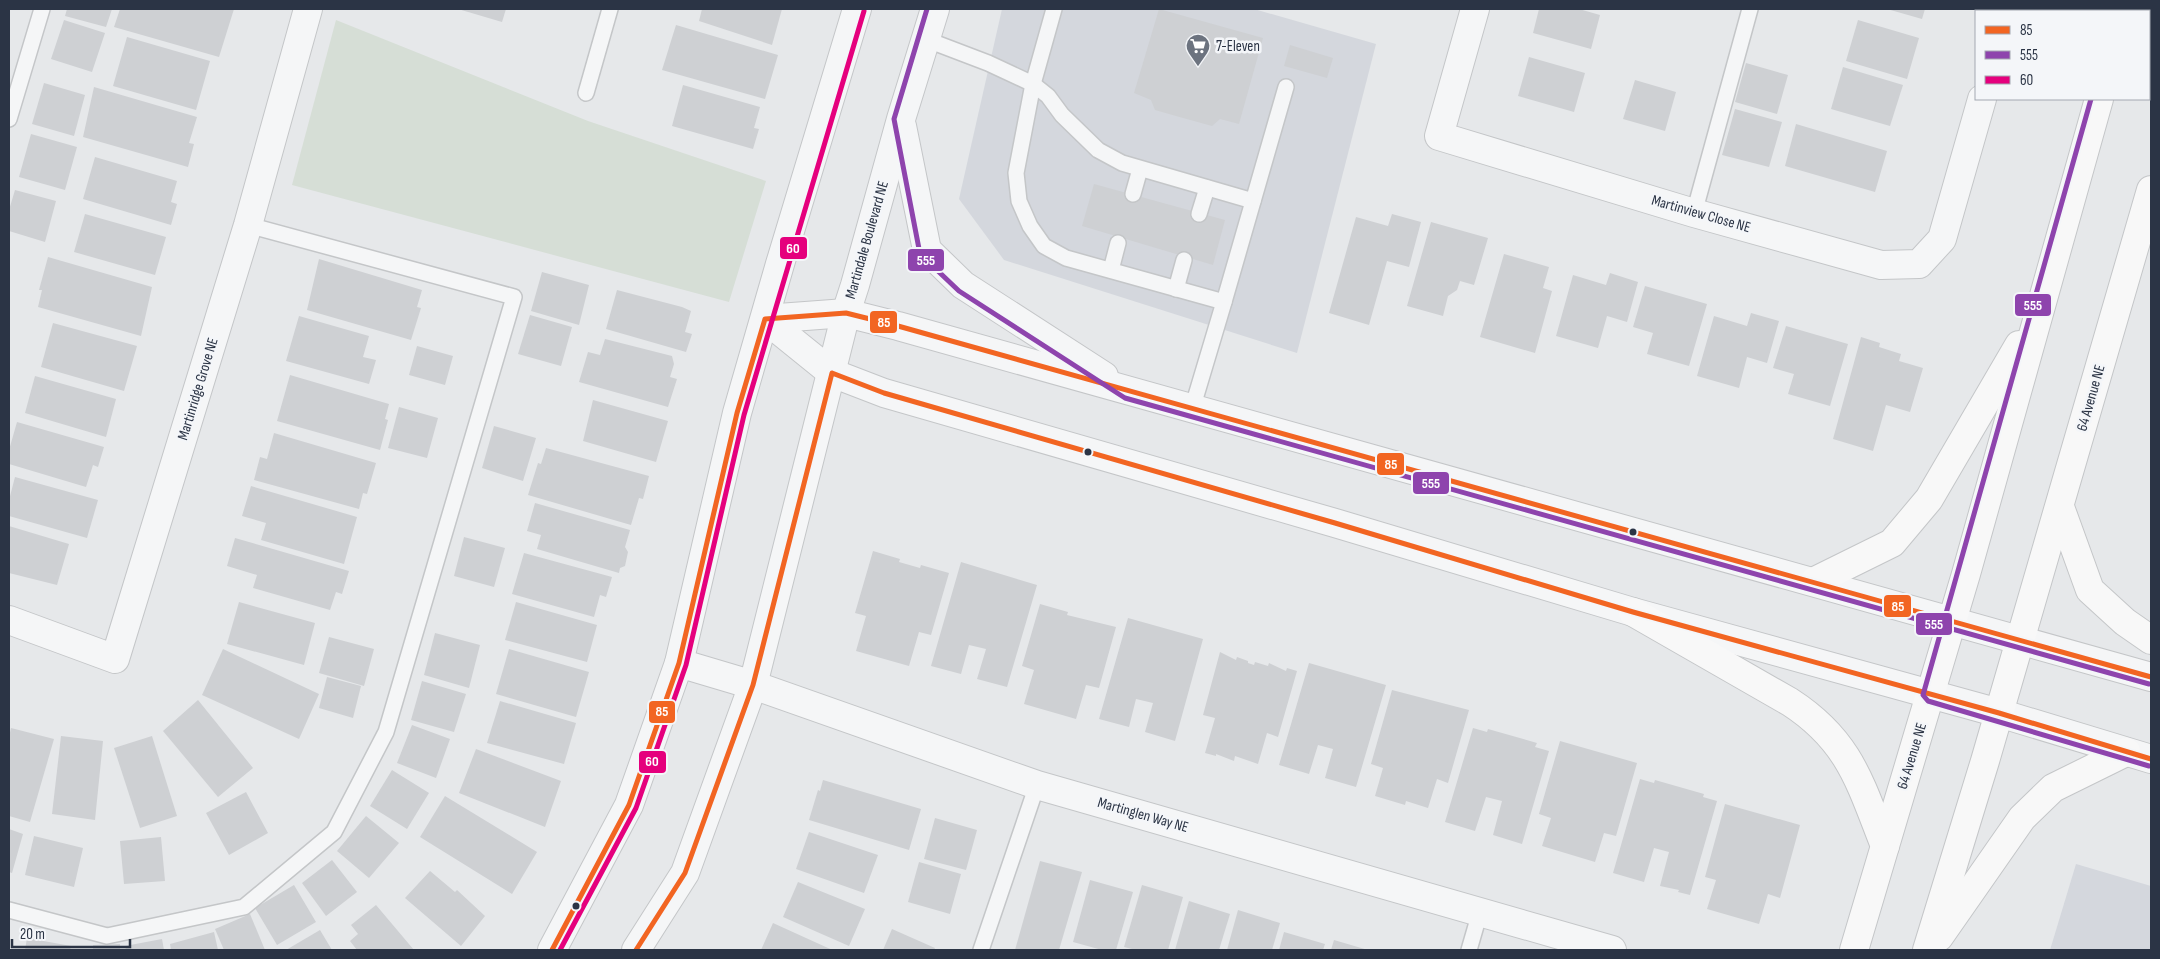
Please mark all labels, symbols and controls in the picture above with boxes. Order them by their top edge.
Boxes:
legend [1975,10,2150,100]
text: 85 [2020,21,2033,40]
supermarket icon: 7-Eleven [1185,33,1211,67]
place label: 7-Eleven [1216,37,1260,56]
text: 555 [2020,46,2038,65]
text: 60 [2020,71,2033,90]
street label: Martindale Boulevard NE [841,179,893,301]
street label: Martinview Close NE [1649,191,1753,237]
line badge: 60 [779,236,808,260]
text: 60 [786,240,800,257]
line badge: 555 [907,248,945,272]
text: 555 [917,252,935,269]
line badge: 555 [2014,293,2052,317]
text: 555 [2024,297,2042,314]
line badge: 85 [869,310,898,334]
text: 85 [878,314,890,331]
street label: Martinridge Grove NE [173,335,223,443]
street label: 64 Avenue NE [2072,363,2110,433]
unlabelled marker [1083,447,1093,457]
line badge: 85 [1376,452,1405,476]
text: 85 [1385,456,1397,473]
line badge: 555 [1412,471,1450,495]
text: 555 [1422,475,1440,492]
unlabelled marker [1628,527,1638,537]
line badge: 85 [1883,594,1912,618]
text: 85 [1892,598,1904,615]
line badge: 555 [1915,612,1953,636]
text: 555 [1925,616,1943,633]
line badge: 85 [648,700,676,724]
text: 85 [656,703,668,720]
street label: 64 Avenue NE [1893,721,1931,791]
line badge: 60 [638,750,667,774]
text: 60 [645,753,659,770]
street label: Martinglen Way NE [1095,793,1191,837]
unlabelled marker [571,901,581,911]
scale bar [12,916,130,948]
text: 20 m [20,925,45,944]

